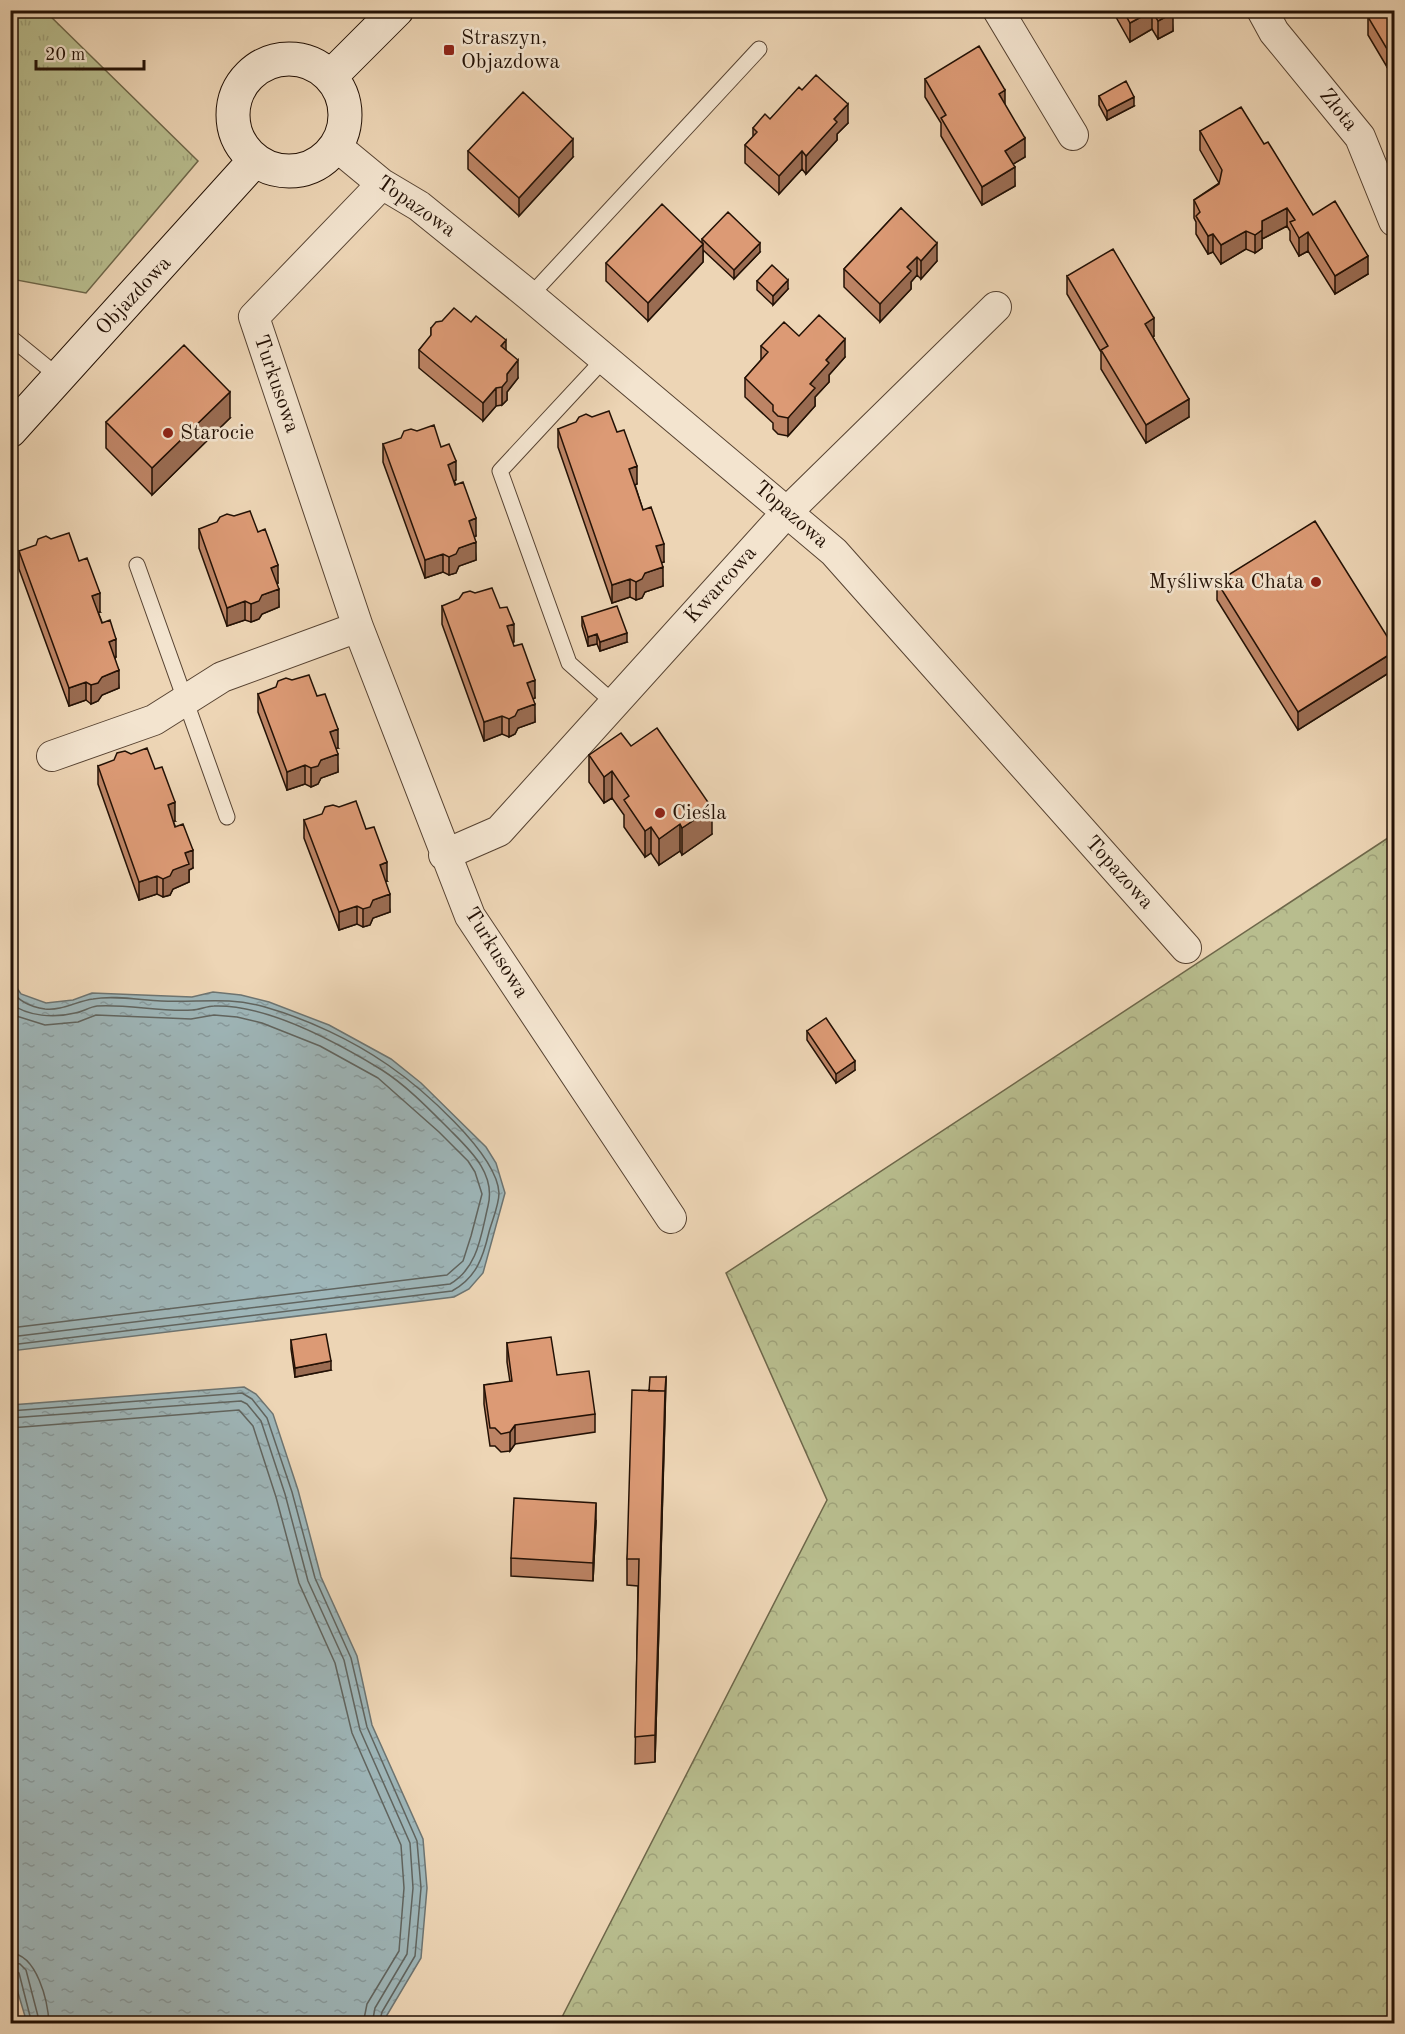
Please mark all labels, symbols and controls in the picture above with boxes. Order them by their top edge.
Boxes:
place label: Straszyn, Objazdowa [461,28,560,73]
scale bar [36,33,144,71]
marker: Straszyn, Objazdowa [442,43,456,57]
text: 20 m [45,46,85,64]
street label: Złota [1315,85,1361,135]
street label: Topazowa [373,172,459,242]
street label: Objazdowa [93,253,175,339]
street label: Turkusowa [249,332,303,436]
place label: Starocie [180,423,254,444]
marker: Starocie [161,426,175,440]
street label: Topazowa [750,477,832,553]
street label: Kwarcowa [681,542,761,628]
place label: Myśliwska Chata [1149,572,1304,593]
marker: Myśliwska Chata [1309,575,1323,589]
place label: Cieśla [672,803,727,824]
marker: Cieśla [653,806,667,820]
street label: Topazowa [1081,832,1157,914]
street label: Turkusowa [460,904,532,1002]

